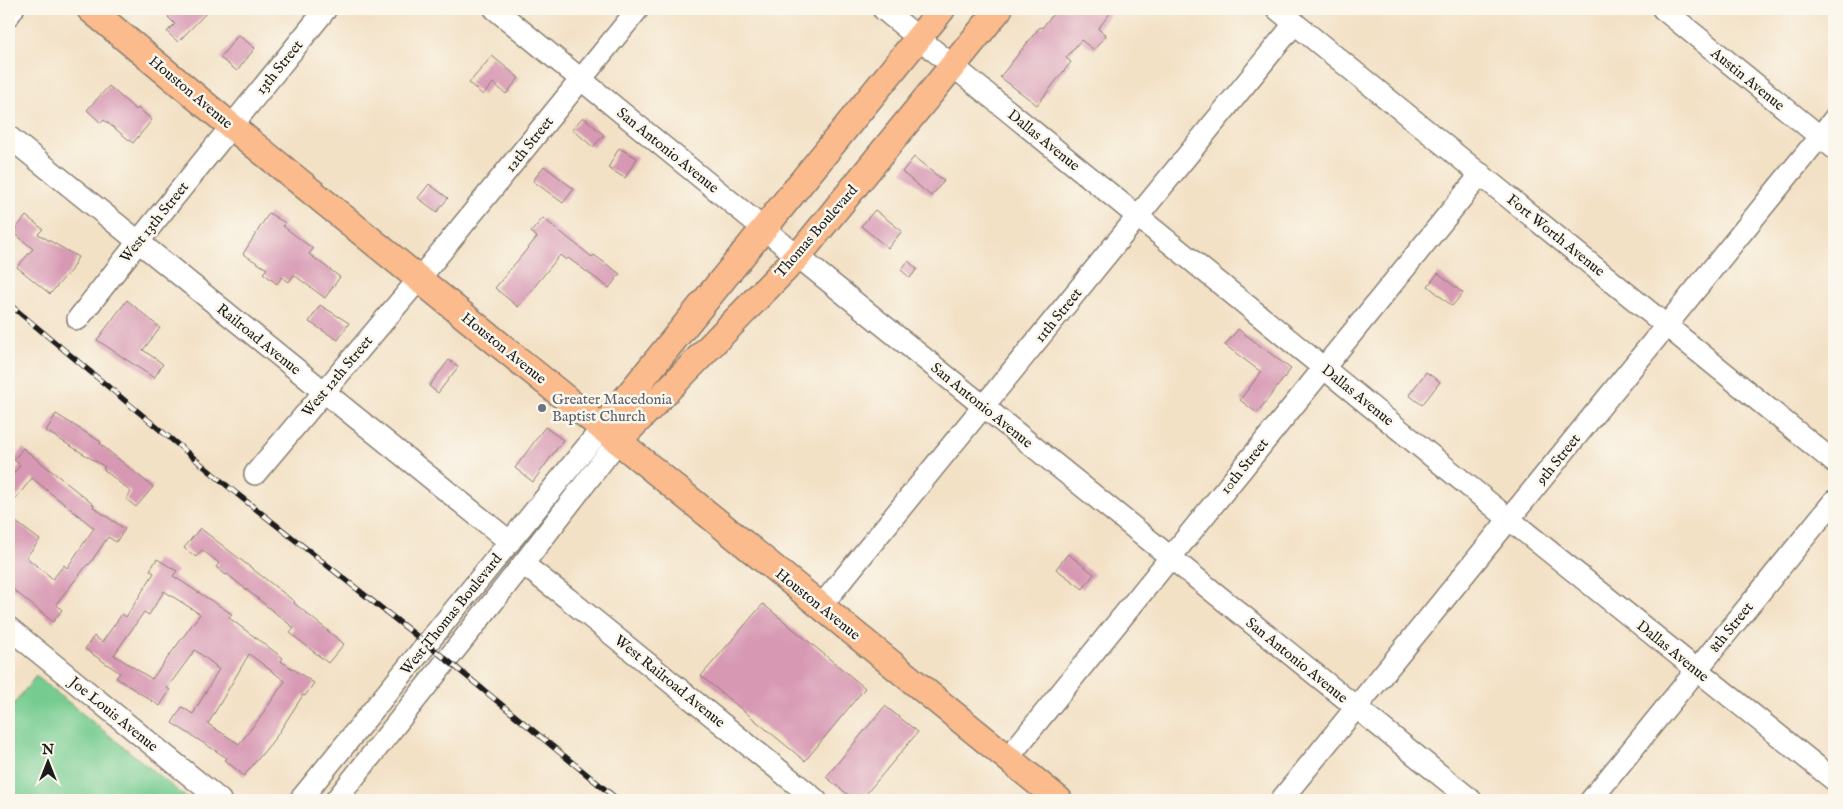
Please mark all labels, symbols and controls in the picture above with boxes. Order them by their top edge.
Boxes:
street label: 13th Street [252,36,307,99]
street label: Austin Avenue [1706,43,1789,115]
street label: Houston Avenue [145,52,237,133]
street label: San Antonio Avenue [613,103,723,197]
street label: Dallas Avenue [1004,105,1084,175]
street label: 12th Street [501,113,558,176]
street label: West 13th Street [116,178,193,267]
street label: Thomas Boulevard [771,180,863,282]
street label: Fort Worth Avenue [1503,190,1609,281]
street label: 11th Street [1031,284,1086,346]
street label: Railroad Avenue [213,300,305,379]
street label: Houston Avenue [457,308,550,389]
street label: West 12th Street [298,332,377,421]
street label: San Antonio Avenue [927,358,1037,452]
street label: Dallas Avenue [1318,360,1398,430]
place label: Greater Macedonia Baptist Church [552,390,673,426]
marker: Greater Macedonia Baptist Church [536,402,548,414]
street label: 9th Street [1531,430,1585,489]
street label: 10th Street [1216,434,1273,498]
street label: West Thomas Boulevard [396,549,507,679]
street label: Houston Avenue [771,564,864,645]
street label: 8th Street [1705,598,1758,656]
street label: San Antonio Avenue [1242,613,1352,707]
street label: Dallas Avenue [1633,616,1713,686]
street label: West Railroad Avenue [610,631,729,732]
street label: Joe Louis Avenue [64,671,162,756]
north arrow [22,736,72,786]
text: N [41,741,54,759]

